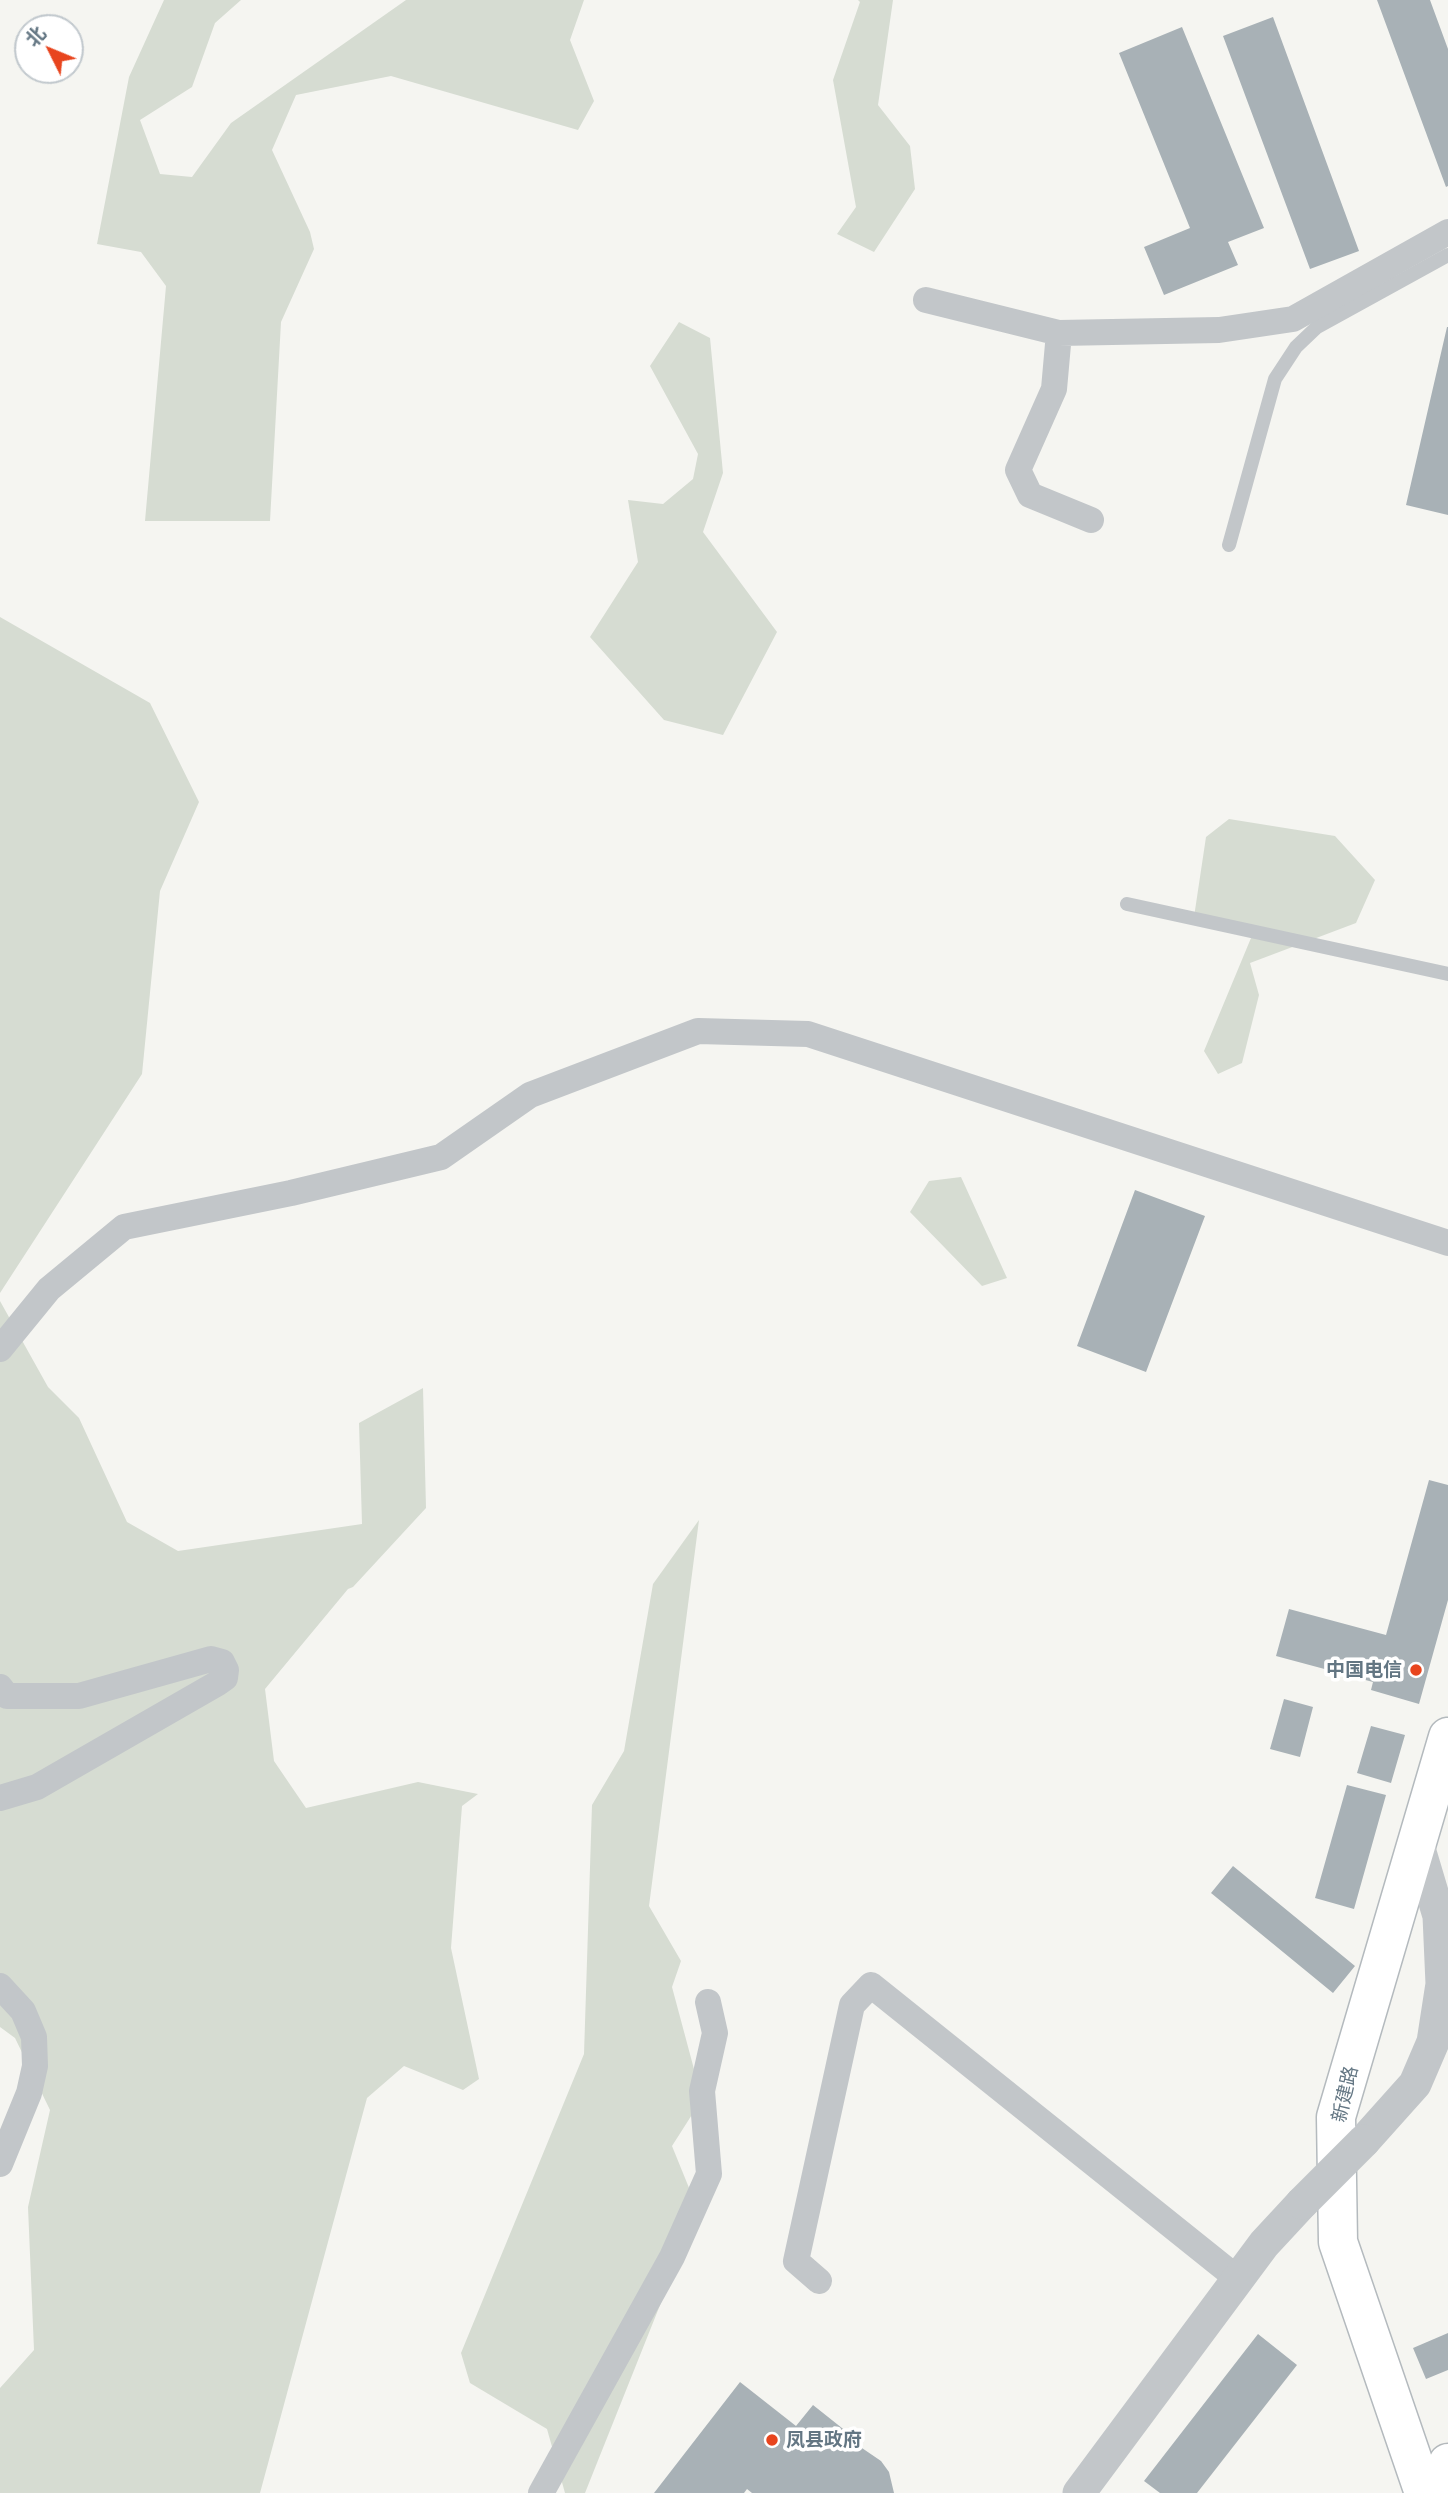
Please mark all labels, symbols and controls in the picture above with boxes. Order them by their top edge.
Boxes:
north arrow [14,14,84,84]
text: 北 [20,21,50,51]
place label: 中国电信 [1326,1659,1402,1681]
marker: 中国电信 [1408,1662,1424,1678]
street label: 新建路 [1327,2064,1363,2124]
place label: 凤县政府 [786,2429,862,2451]
marker: 凤县政府 [764,2432,780,2448]

